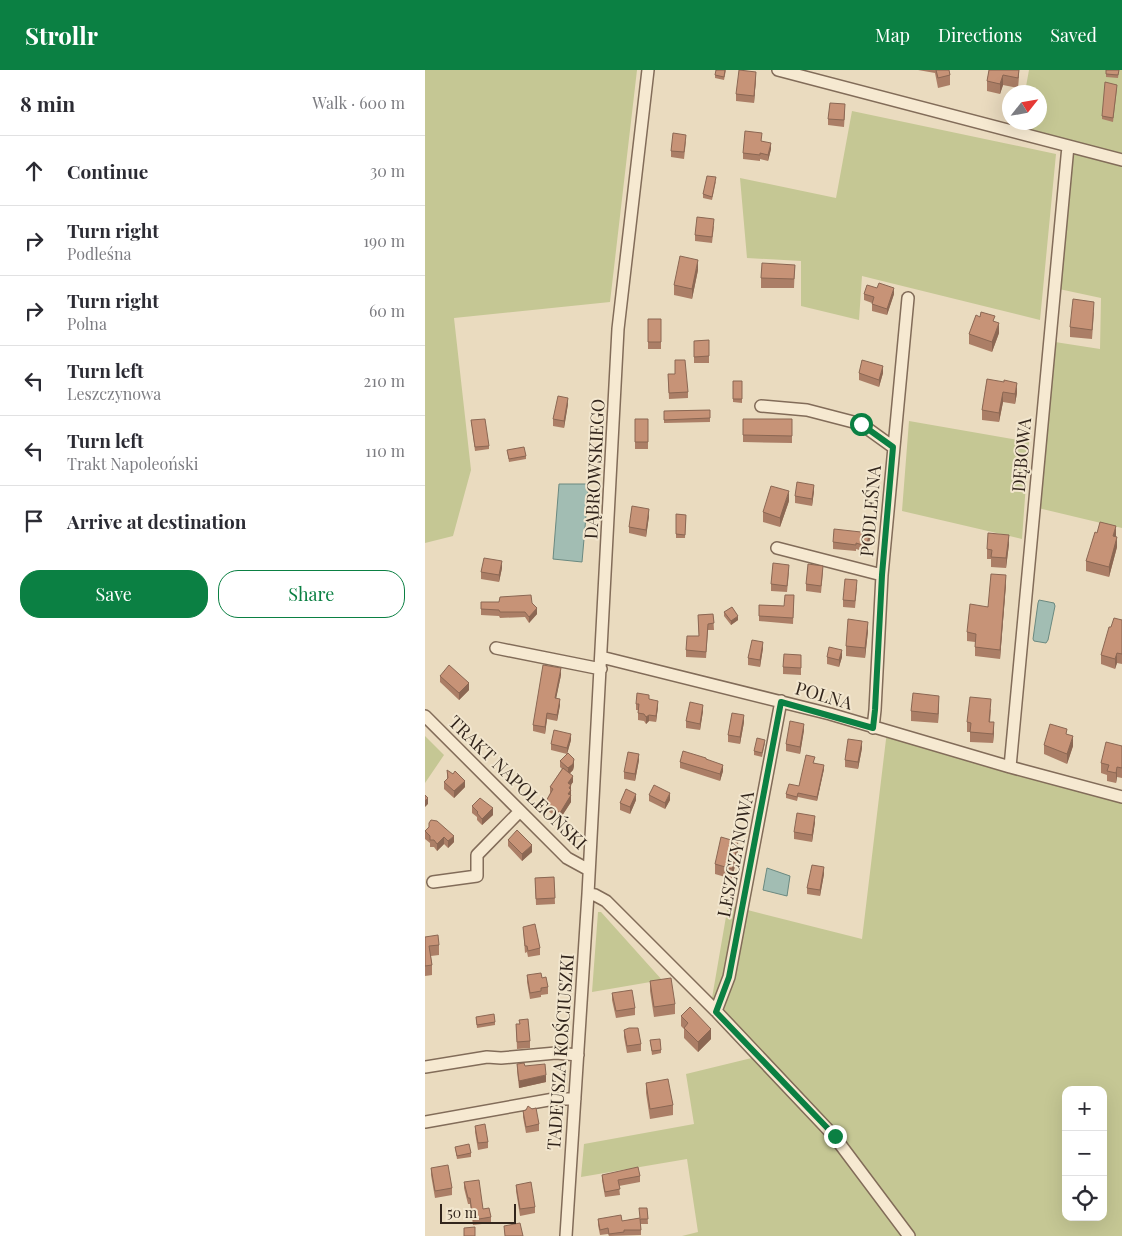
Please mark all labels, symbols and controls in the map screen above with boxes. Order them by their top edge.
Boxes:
text: Strollr [25,19,98,51]
text: Map [875,23,910,47]
text: Directions [938,23,1022,47]
text: Saved [1050,23,1097,47]
north arrow [1002,85,1047,130]
text: 8 min [20,89,75,117]
text: Walk · 600 m [312,92,405,113]
icon: ahead [20,157,48,185]
text: Continue [67,158,148,184]
text: 30 m [370,160,405,181]
text: Turn right [67,217,159,243]
icon: right [20,227,48,255]
text: 190 m [363,230,405,251]
text: Podleśna [67,243,131,264]
text: Turn right [67,287,159,313]
icon: right [20,297,48,325]
text: 60 m [369,300,405,321]
text: Polna [67,313,107,334]
text: Turn left [67,357,144,383]
icon: left [20,367,48,395]
text: 210 m [364,370,405,391]
text: Leszczynowa [67,383,161,404]
street label: DĄBROWSKIEGO [578,398,610,540]
route start [850,413,873,436]
street label: DĘBOWA [1006,416,1036,493]
text: Turn left [67,427,144,453]
icon: left [20,437,48,465]
text: 110 m [365,440,405,461]
text: Trakt Napoleoński [67,453,199,474]
street label: PODLEŚNA [854,464,886,558]
icon: arrive [20,507,48,535]
text: Arrive at destination [67,508,247,534]
button: Save [20,570,208,618]
button: Share [218,570,405,618]
street label: POLNA [793,675,856,715]
street label: TRAKT NAPOLEOŃSKI [444,710,592,854]
street label: LESZCZYNOWA [711,788,759,919]
street label: TADEUSZA KOŚCIUSZKI [541,953,579,1151]
map controls [1062,1086,1107,1221]
button: + [1062,1086,1107,1131]
route end [824,1125,847,1148]
button: − [1062,1131,1107,1176]
button: locate [1062,1176,1107,1221]
scale bar [440,1201,516,1224]
text: 50 m [447,1203,477,1222]

